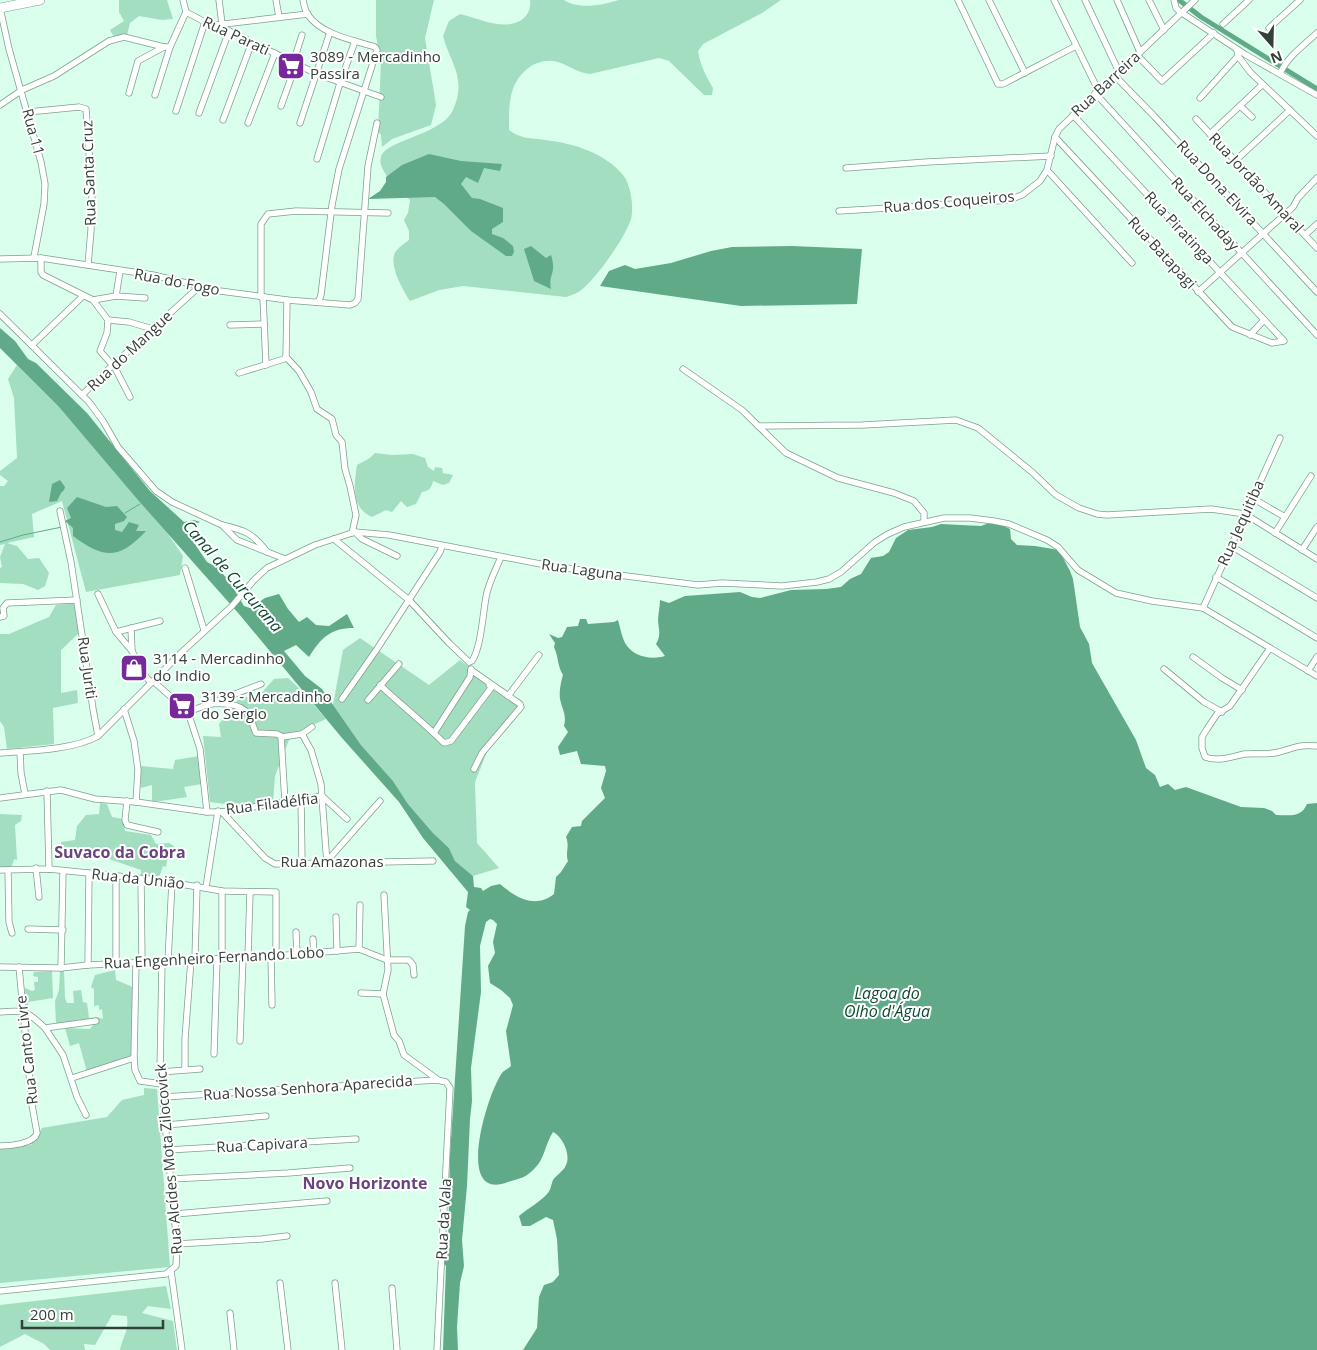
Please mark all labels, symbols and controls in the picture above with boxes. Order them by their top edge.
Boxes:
street label: Rua Parati [200,11,273,59]
north arrow [1247,20,1297,70]
place label: 3089 - Mercadinho Passira [310,46,441,83]
street label: Rua Barreira [1066,46,1144,120]
text: N [1268,47,1285,69]
supermarket icon: 3089 - Mercadinho Passira [276,51,306,81]
street label: Rua 11 [18,106,50,157]
street label: Rua Santa Cruz [76,120,100,226]
street label: Rua Jordão Amaral [1205,128,1308,237]
street label: Rua Dona Elvira [1173,135,1263,229]
street label: Rua Elchaday [1167,172,1244,255]
street label: Rua dos Coqueiros [883,185,1015,217]
street label: Rua Piratinga [1141,187,1219,268]
street label: Rua Batapagi [1124,212,1201,293]
street label: Rua do Fogo [133,263,222,299]
street label: Rua do Mangue [82,306,176,395]
street label: Rua Jequitiba [1212,477,1268,569]
water label: Canal de Curcurana [178,515,288,637]
street label: Rua Laguna [540,553,624,585]
street label: Rua Juriti [74,635,102,700]
place label: 3114 - Mercadinho do Indio [153,648,284,685]
shop icon: 3114 - Mercadinho do Indio [119,653,149,683]
place label: 3139 - Mercadinho do Sergio [201,686,332,723]
supermarket icon: 3139 - Mercadinho do Sergio [167,691,197,721]
street label: Rua Filadélfia [225,787,319,819]
district label: Suvaco da Cobra [54,841,186,863]
street label: Rua Amazonas [280,851,384,871]
street label: Rua da União [91,863,186,893]
street label: Rua Engenheiro Fernando Lobo [103,941,325,973]
water label: Lagoa do Olho d'Água [844,982,930,1022]
street label: Rua Canto Livre [10,995,42,1106]
street label: Rua Alcídes Mota Zilocovick [150,1063,186,1255]
street label: Rua Nossa Senhora Aparecida [202,1070,413,1104]
street label: Rua Capivara [216,1132,308,1156]
district label: Novo Horizonte [303,1172,428,1194]
street label: Rua da Vala [431,1178,455,1260]
scale bar [22,1298,164,1330]
text: 200 m [30,1304,74,1324]

